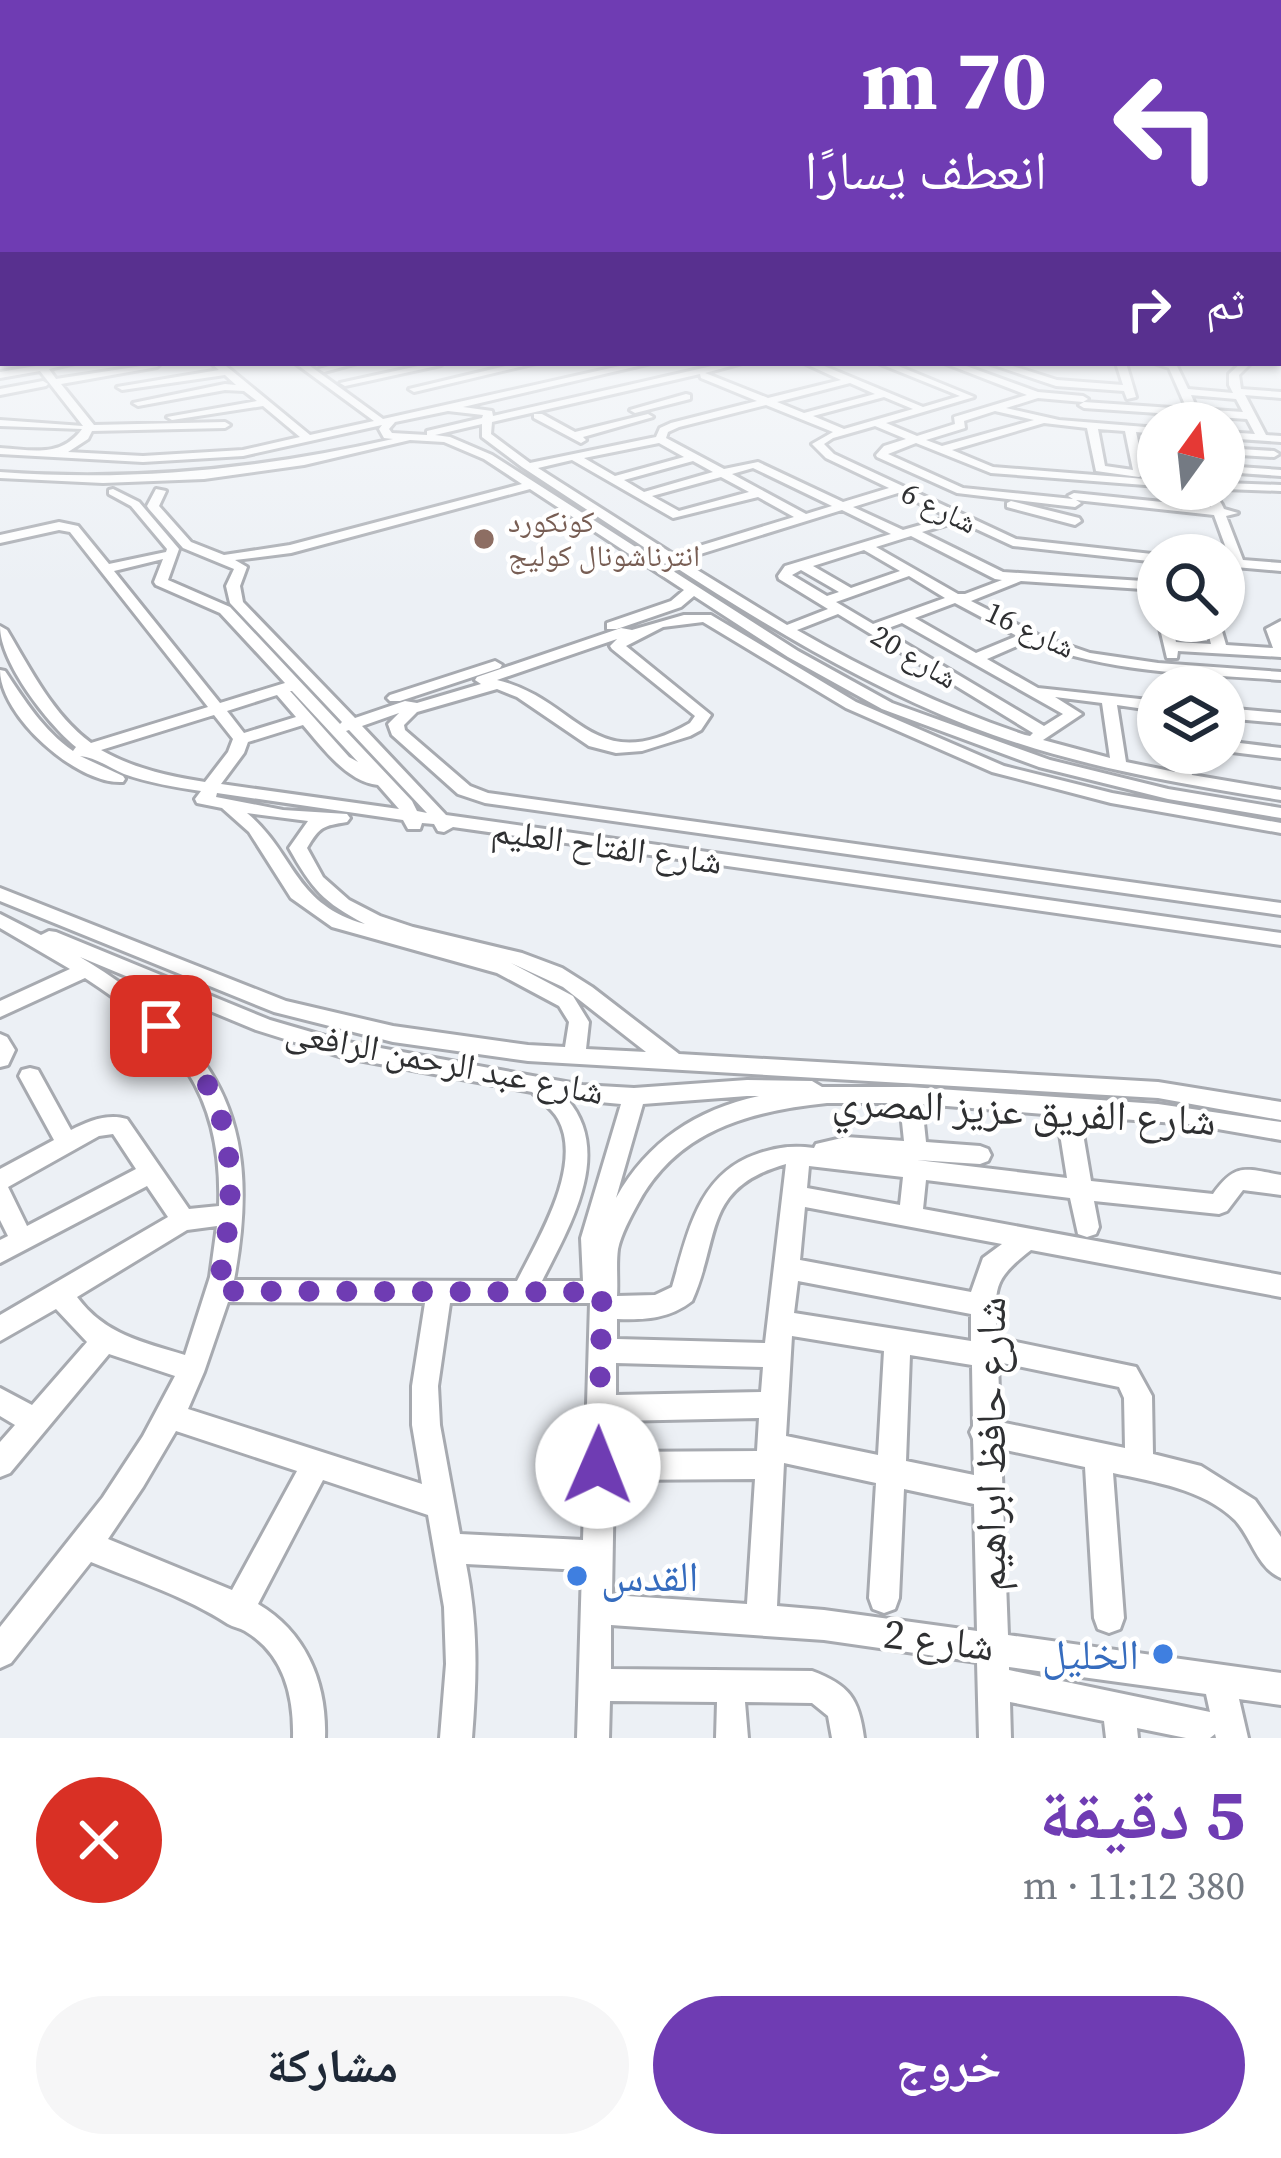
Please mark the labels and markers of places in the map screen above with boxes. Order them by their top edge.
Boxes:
place label: كونكورد انترناشونال كوليج [508,501,700,576]
marker: كونكورد انترناشونال كوليج [471,526,497,552]
pin [110,975,212,1077]
place label: القدس [601,1547,699,1605]
marker: القدس [564,1563,590,1589]
place label: الخليل [1042,1625,1139,1683]
marker: الخليل [1150,1641,1176,1667]

